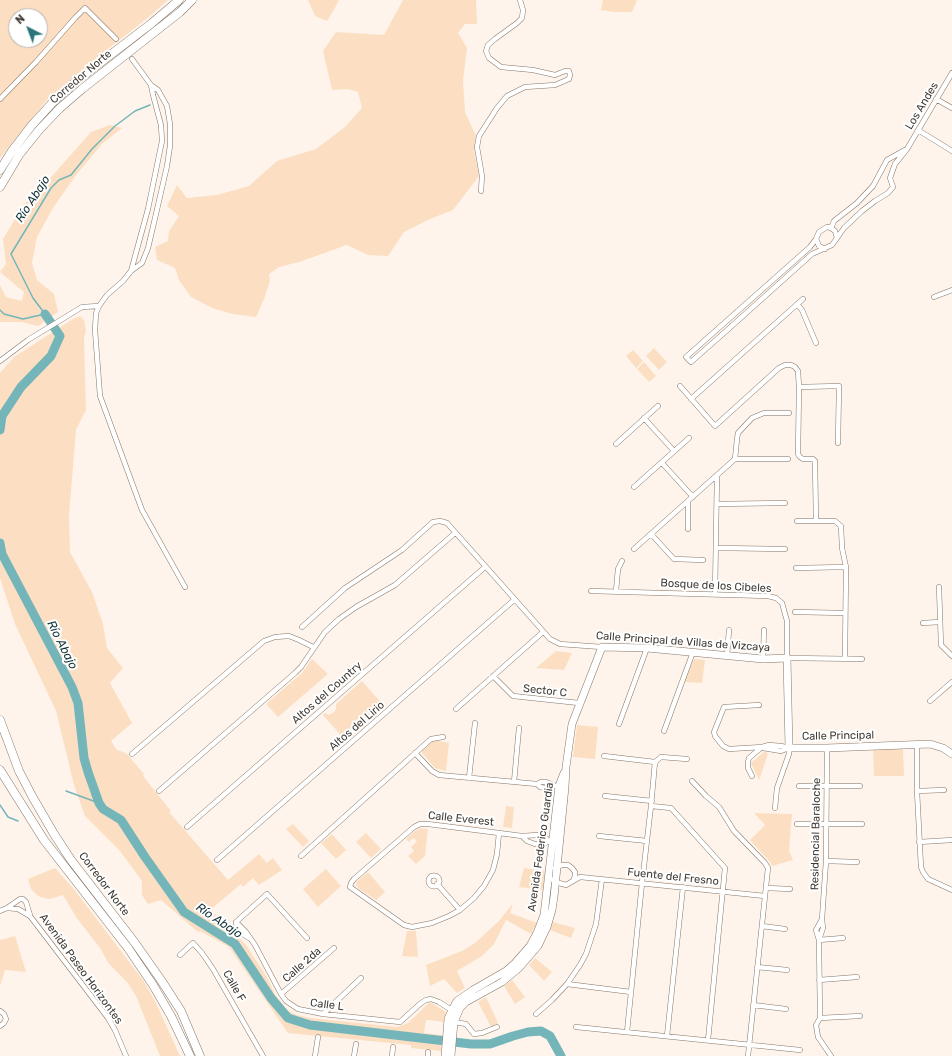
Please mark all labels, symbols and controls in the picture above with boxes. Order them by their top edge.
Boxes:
north arrow [8,8,48,48]
text: N [13,12,28,27]
street label: Corredor Norte [47,47,115,107]
street label: Los Andes [903,80,941,132]
water label: Río Abajo [13,173,53,225]
street label: Bosque de los Cibeles [660,577,772,595]
water label: Río Abajo [44,618,80,672]
street label: Calle Principal de Villas de Vizcaya [595,629,771,655]
street label: Altos del Country [289,659,365,727]
street label: Sector C [522,682,568,700]
street label: Altos del Lirio [327,698,387,754]
street label: Calle Principal [802,729,874,743]
street label: Residencial Baraloche [808,778,824,890]
street label: Avenida Federico Guardia [525,782,557,912]
street label: Calle Everest [427,809,495,829]
street label: Corredor Norte [76,850,132,918]
street label: Fuente del Fresno [627,866,719,888]
water label: Río Abajo [193,900,245,942]
street label: Avenida Paseo Horizontes [37,911,125,1027]
street label: Calle 2da [280,945,324,985]
street label: Calle F [220,968,248,1004]
street label: Calle L [309,996,345,1014]

